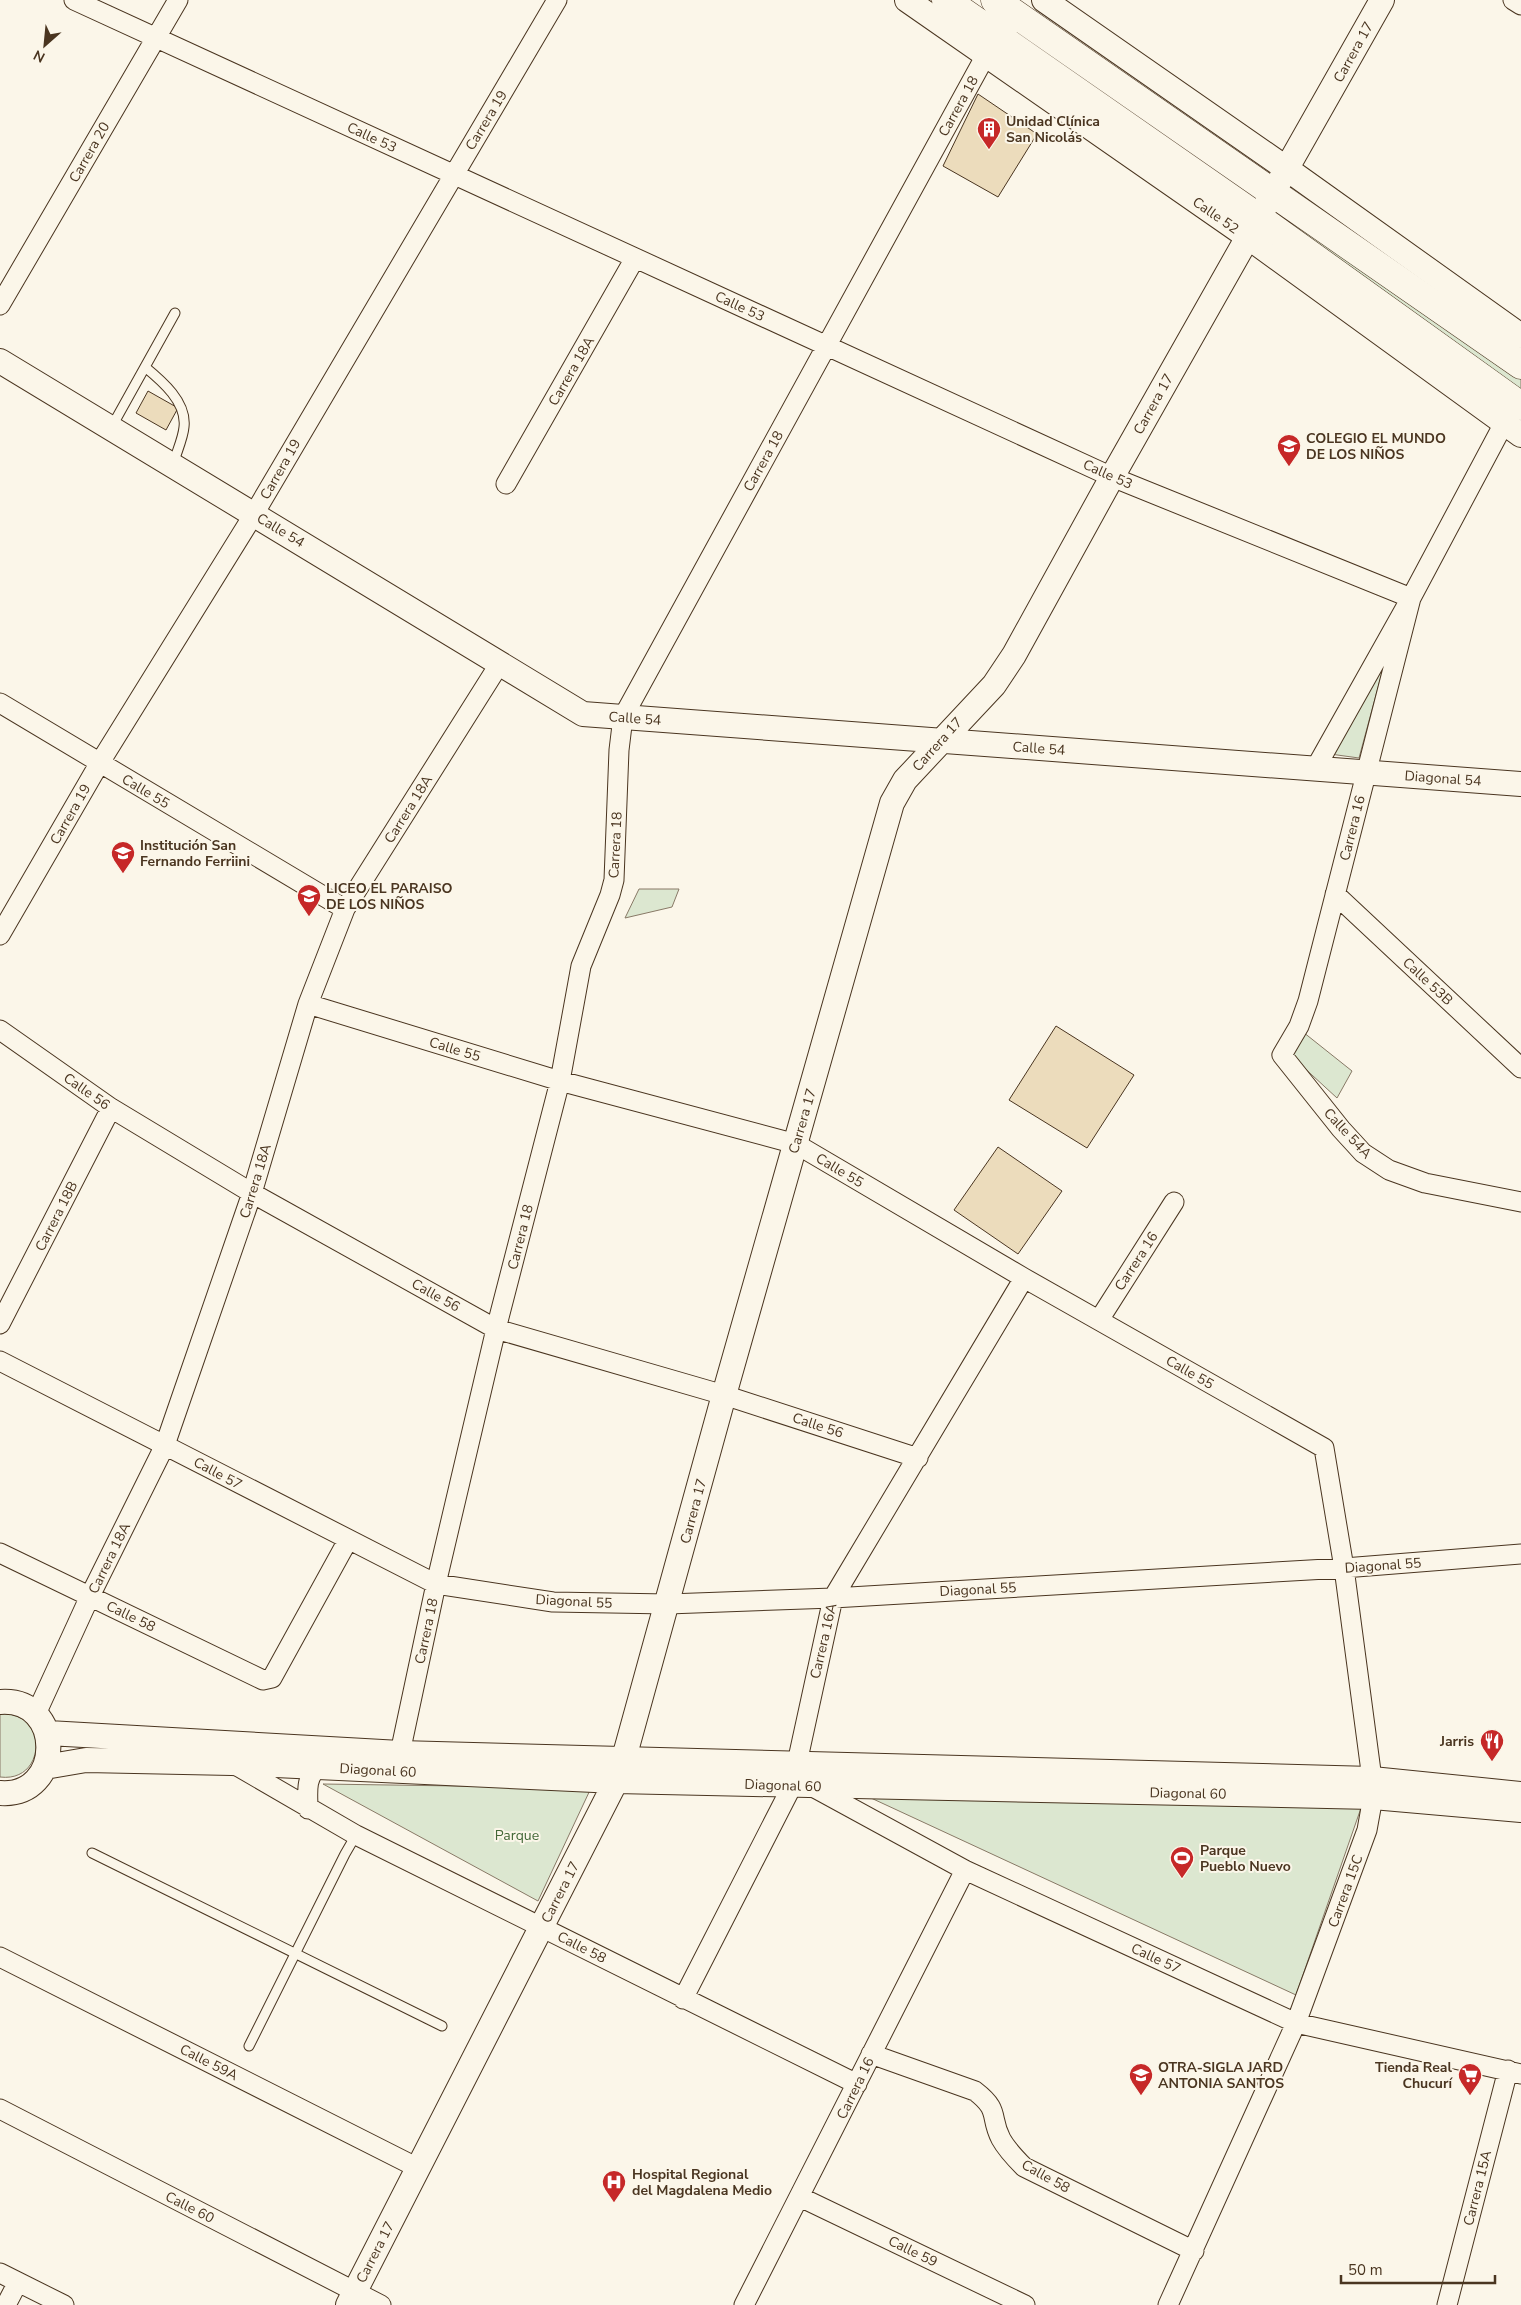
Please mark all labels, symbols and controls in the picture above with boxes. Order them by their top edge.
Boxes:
street label: Carrera 17 [1329,18,1378,86]
north arrow [20,20,70,70]
text: N [30,45,48,67]
street label: Carrera 18 [934,72,983,140]
street label: Carrera 19 [461,87,512,154]
place label: Unidad Clínica San Nicolás [1006,112,1100,147]
building icon: Unidad Clínica San Nicolás [976,116,1002,150]
street label: Calle 53 [344,118,400,157]
street label: Carrera 20 [65,119,114,186]
street label: Calle 52 [1189,193,1243,238]
street label: Calle 53 [712,287,768,326]
street label: Carrera 18A [544,333,599,409]
street label: Carrera 17 [1129,370,1178,438]
street label: Carrera 18 [739,427,788,495]
place label: COLEGIO EL MUNDO DE LOS NIÑOS [1306,429,1446,464]
school or university icon: COLEGIO EL MUNDO DE LOS NIÑOS [1276,433,1302,467]
street label: Carrera 19 [256,436,305,503]
street label: Calle 53 [1080,455,1136,494]
street label: Calle 54 [253,509,308,552]
street label: Calle 54 [608,707,662,730]
street label: Carrera 17 [908,713,967,775]
street label: Calle 54 [1012,737,1066,760]
street label: Diagonal 54 [1404,766,1482,791]
street label: Calle 55 [118,770,173,813]
street label: Carrera 18A [380,772,437,847]
street label: Carrera 19 [46,781,95,848]
street label: Carrera 16 [1335,793,1370,863]
street label: Carrera 18 [604,811,627,879]
place label: Institución San Fernando Ferriini [140,836,250,871]
school or university icon: Institución San Fernando Ferriini [110,840,136,874]
place label: LICEO EL PARAISO DE LOS NIÑOS [326,879,453,914]
school or university icon: LICEO EL PARAISO DE LOS NIÑOS [296,883,322,917]
street label: Calle 53B [1398,953,1457,1010]
street label: Calle 55 [427,1033,483,1066]
street label: Calle 56 [60,1069,114,1114]
street label: Carrera 17 [784,1086,821,1156]
street label: Calle 54A [1319,1104,1376,1163]
street label: Carrera 18A [235,1142,276,1221]
street label: Calle 55 [812,1149,867,1192]
street label: Carrera 18B [31,1178,82,1254]
street label: Carrera 18 [503,1202,538,1272]
street label: Carrera 16 [1110,1228,1163,1294]
street label: Calle 56 [408,1274,463,1317]
street label: Calle 55 [1162,1351,1217,1394]
street label: Calle 56 [790,1408,846,1443]
street label: Calle 57 [190,1453,245,1494]
street label: Carrera 17 [676,1476,711,1546]
street label: Carrera 18A [84,1519,135,1597]
street label: Diagonal 55 [1344,1553,1422,1578]
street label: Diagonal 55 [939,1578,1017,1601]
street label: Diagonal 55 [535,1590,613,1613]
street label: Calle 58 [103,1596,159,1637]
street label: Carrera 18 [410,1596,443,1666]
street label: Carrera 16A [806,1601,841,1681]
restaurant icon: Jarris [1479,1728,1505,1762]
place label: Jarris [1439,1732,1474,1751]
street label: Diagonal 60 [339,1759,417,1782]
street label: Diagonal 60 [744,1775,822,1796]
street label: Diagonal 60 [1149,1783,1227,1804]
park label: Parque [495,1826,539,1845]
place label: Parque Pueblo Nuevo [1200,1841,1291,1876]
sports icon: Parque Pueblo Nuevo [1169,1845,1195,1879]
street label: Carrera 15C [1324,1852,1367,1930]
street label: Carrera 17 [537,1858,584,1926]
street label: Calle 58 [554,1927,610,1968]
street label: Calle 57 [1128,1939,1184,1978]
street label: Calle 59A [176,2040,241,2085]
street label: Carrera 16 [832,2054,879,2122]
place label: OTRA-SIGLA JARD ANTONIA SANTOS [1158,2058,1284,2093]
place label: Tienda Real Chucurí [1375,2058,1453,2093]
school or university icon: OTRA-SIGLA JARD ANTONIA SANTOS [1128,2062,1154,2096]
supermarket icon: Tienda Real Chucurí [1457,2062,1483,2096]
street label: Carrera 15A [1459,2148,1496,2228]
street label: Calle 58 [1018,2155,1073,2198]
place label: Hospital Regional del Magdalena Medio [632,2165,772,2200]
hospital icon: Hospital Regional del Magdalena Medio [601,2169,627,2203]
street label: Calle 60 [162,2187,218,2228]
street label: Carrera 17 [352,2218,399,2286]
street label: Calle 59 [885,2231,941,2272]
scale bar [1341,2252,1495,2284]
text: 50 m [1348,2260,1383,2280]

